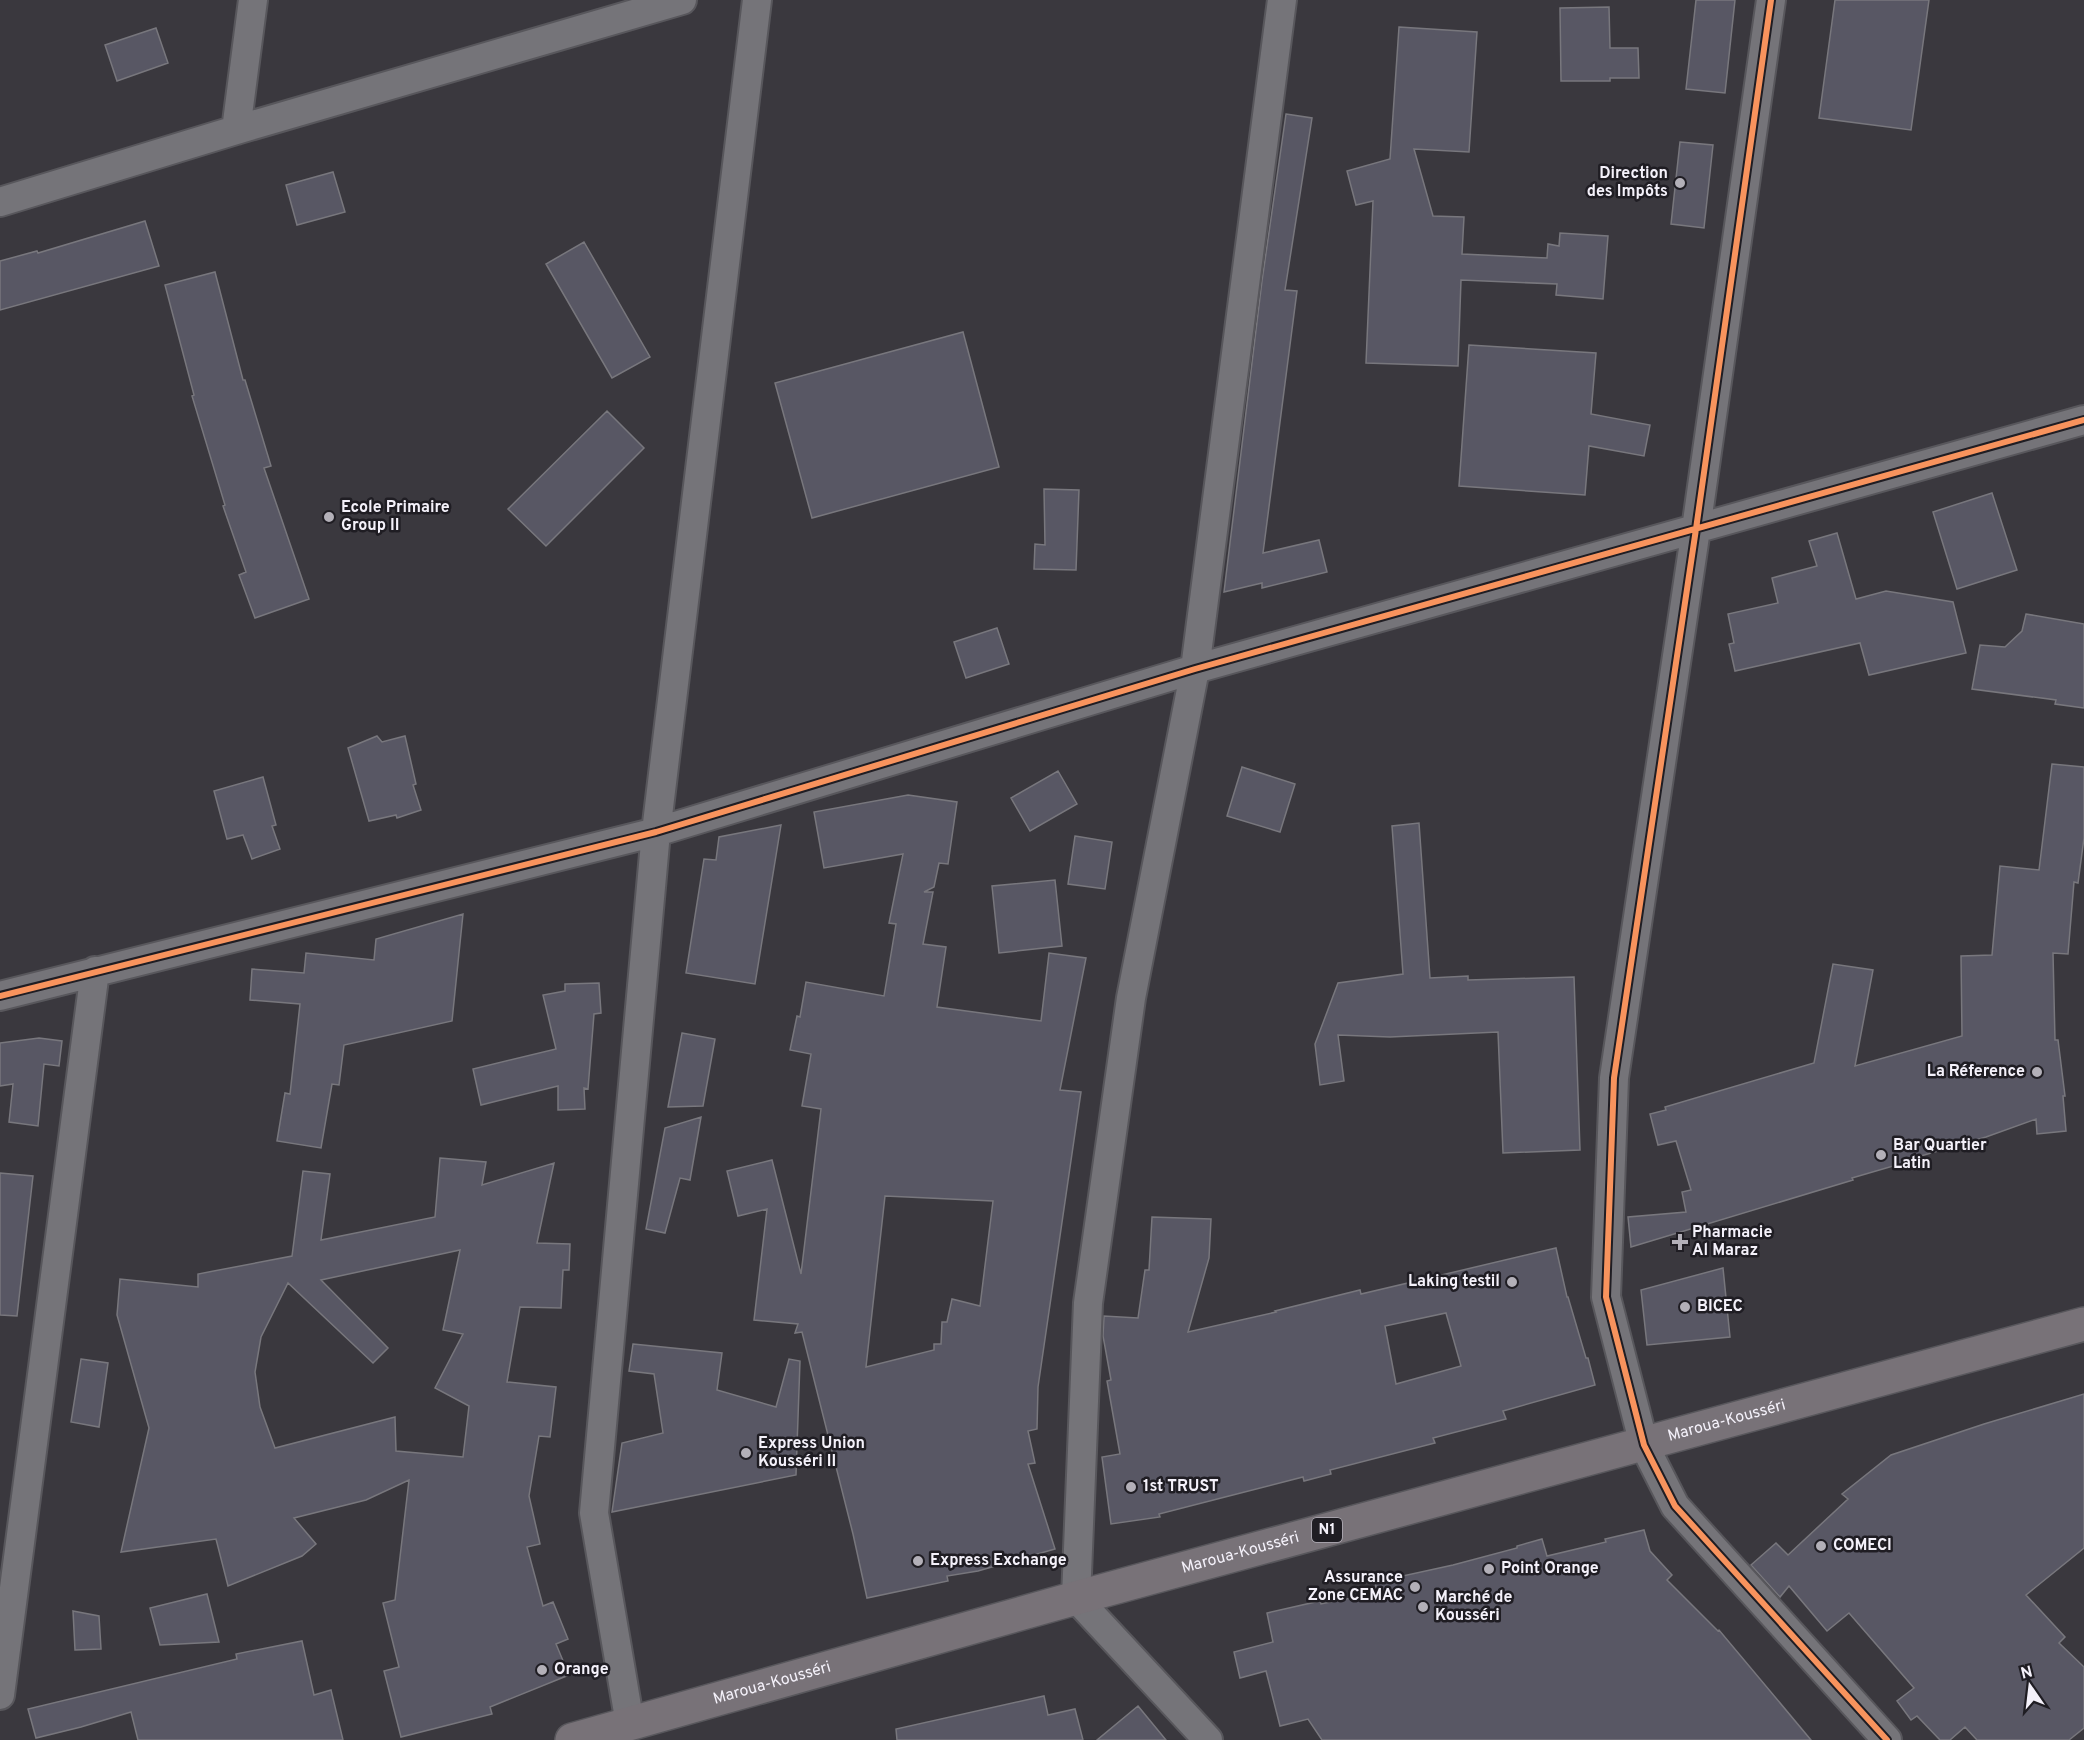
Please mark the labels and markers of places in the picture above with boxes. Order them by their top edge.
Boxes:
place label: Direction des Impôts [1587,164,1668,202]
marker: Direction des Impôts [1673,176,1687,190]
place label: Ecole Primaire Group II [341,498,450,536]
marker: Ecole Primaire Group II [322,510,336,524]
place label: La Réference [1927,1062,2025,1082]
marker: La Réference [2030,1065,2044,1079]
place label: Bar Quartier Latin [1893,1136,1987,1174]
marker: Bar Quartier Latin [1874,1148,1888,1162]
place label: Pharmacie Al Maraz [1692,1223,1772,1261]
marker: Pharmacie Al Maraz [1673,1235,1687,1249]
place label: Laking testil [1408,1272,1500,1292]
marker: Laking testil [1505,1275,1519,1289]
place label: BICEC [1697,1297,1743,1317]
marker: BICEC [1678,1300,1692,1314]
place label: Express Union Kousséri II [758,1434,865,1472]
marker: Express Union Kousséri II [739,1446,753,1460]
place label: 1st TRUST [1143,1477,1219,1497]
marker: 1st TRUST [1124,1480,1138,1494]
place label: COMECI [1833,1536,1892,1556]
marker: COMECI [1814,1539,1828,1553]
place label: Express Exchange [930,1551,1067,1571]
marker: Express Exchange [911,1554,925,1568]
place label: Point Orange [1501,1559,1599,1579]
marker: Point Orange [1482,1562,1496,1576]
place label: Assurance Zone CEMAC [1308,1568,1403,1606]
marker: Assurance Zone CEMAC [1408,1580,1422,1594]
place label: Marché de Kousséri [1435,1588,1513,1626]
marker: Marché de Kousséri [1416,1600,1430,1614]
place label: Orange [554,1660,609,1680]
marker: Orange [535,1663,549,1677]

